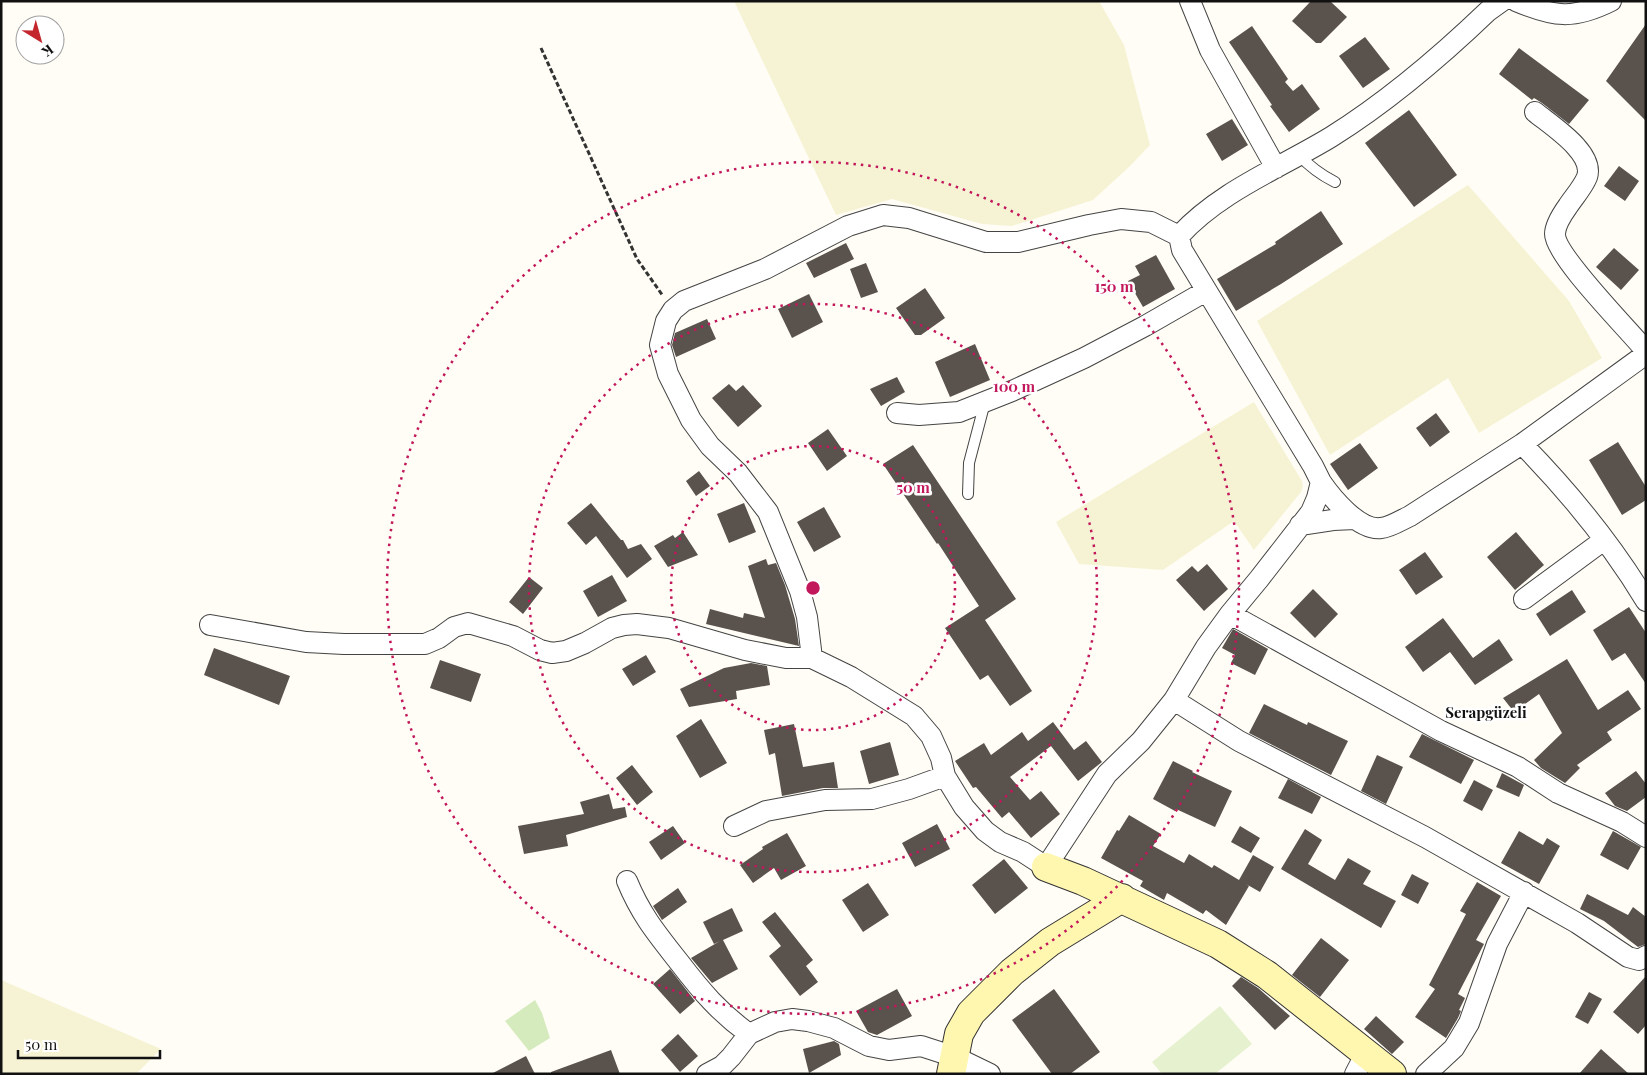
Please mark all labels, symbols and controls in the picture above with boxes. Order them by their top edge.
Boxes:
north arrow [15,15,65,65]
text: K [38,40,58,62]
text: 150 m [1094,276,1134,296]
text: 100 m [993,376,1036,396]
text: 50 m [896,477,930,497]
centre of rings [804,579,822,597]
district label: Serapgüzeli [1445,702,1527,722]
scale bar [18,1028,160,1060]
text: 50 m [25,1034,58,1054]

